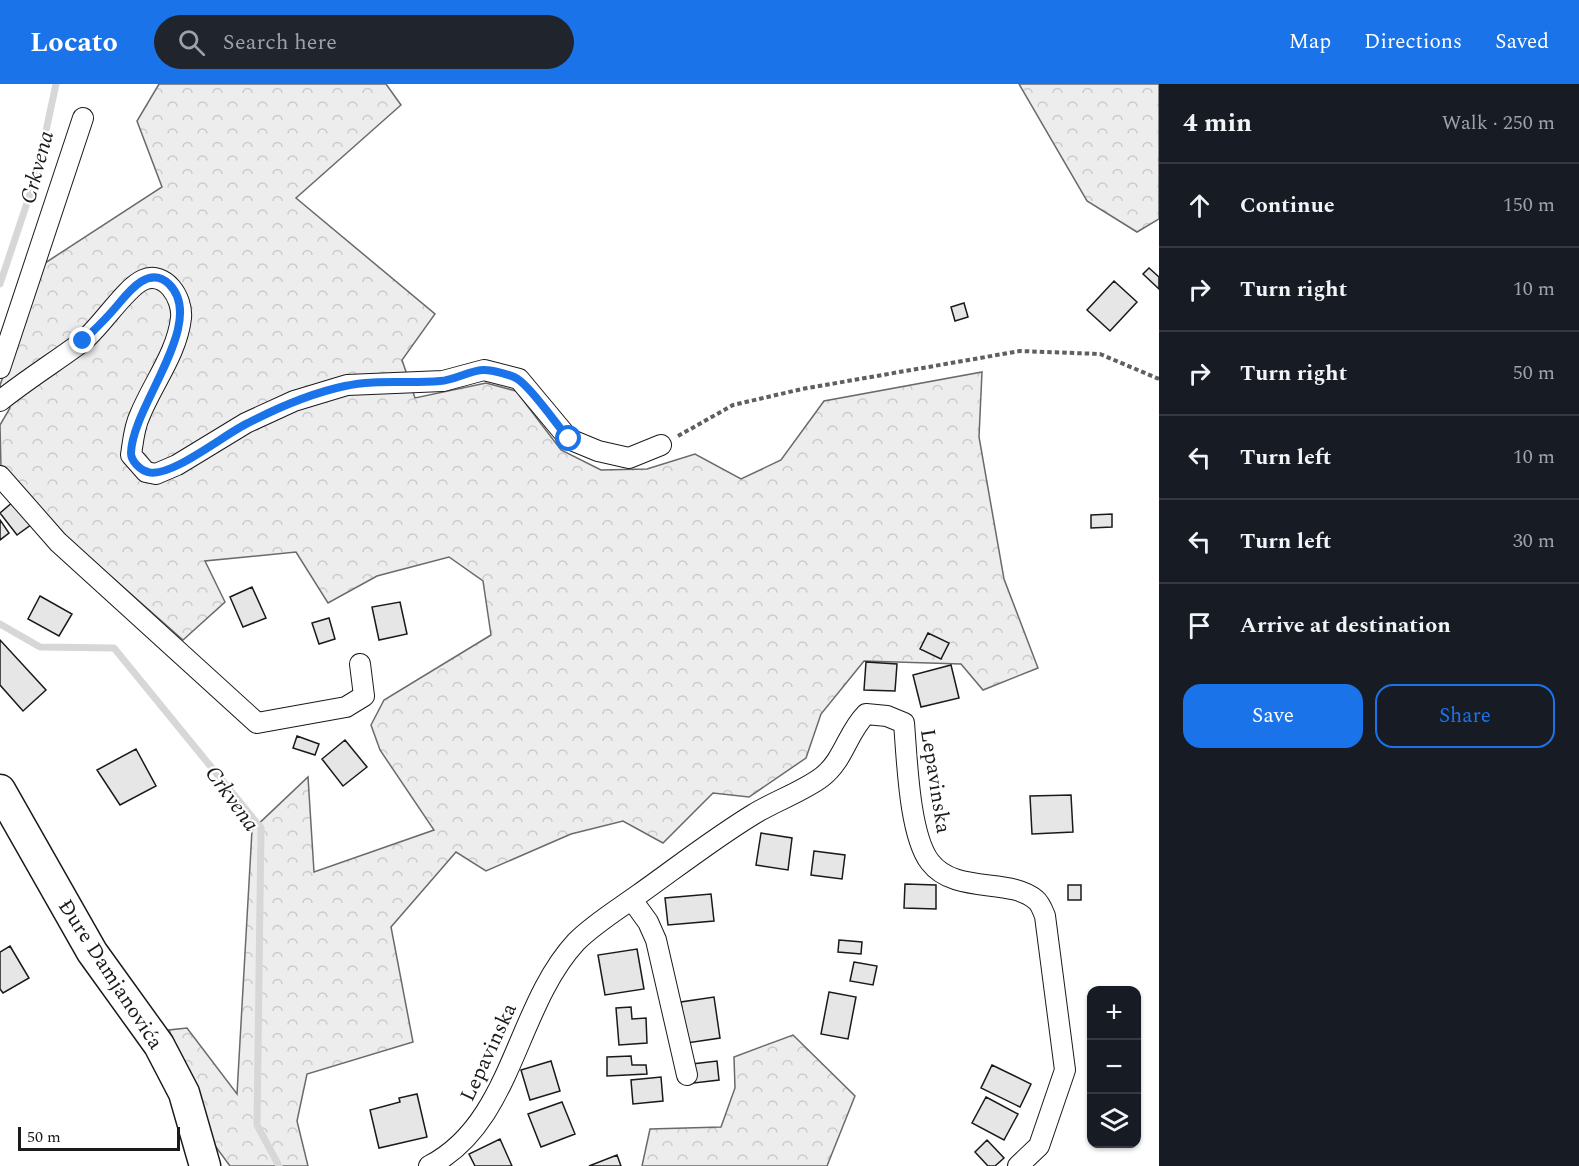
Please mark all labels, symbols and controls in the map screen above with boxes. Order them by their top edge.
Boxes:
search box [154,15,574,69]
text: Locato [30,21,118,64]
icon: search [175,26,208,59]
text: Search here [223,26,337,59]
text: Map [1289,26,1331,58]
text: Directions [1364,26,1462,58]
text: Saved [1495,26,1549,58]
text: 4 min [1183,103,1252,143]
text: Walk · 250 m [1442,108,1555,138]
water label: Crkvena [12,127,63,208]
icon: ahead [1183,189,1216,222]
text: Continue [1240,189,1335,222]
text: 150 m [1503,190,1555,220]
icon: right [1183,273,1216,306]
text: Turn right [1240,273,1347,306]
text: 10 m [1513,274,1555,304]
route end [69,327,95,353]
icon: right [1183,357,1216,390]
text: Turn right [1240,357,1347,390]
text: 50 m [1513,358,1555,388]
route start [555,425,581,451]
icon: left [1183,441,1216,474]
text: Turn left [1240,441,1332,474]
text: 10 m [1513,442,1555,472]
icon: left [1183,525,1216,558]
text: Turn left [1240,525,1332,558]
text: 30 m [1513,526,1555,556]
icon: arrive [1183,609,1216,642]
text: Arrive at destination [1240,609,1451,642]
button: Save [1183,684,1363,748]
button: Share [1375,684,1555,748]
street label: Lepavinska [911,727,959,836]
water label: Crkvena [197,759,267,839]
street label: Đure Damjanovića [49,893,171,1057]
map controls [1087,986,1141,1148]
button: + [1087,986,1141,1040]
street label: Lepavinska [452,997,526,1107]
button: − [1087,1040,1141,1094]
button: layers [1087,1094,1141,1148]
scale bar [18,1124,180,1152]
text: 50 m [27,1125,61,1149]

